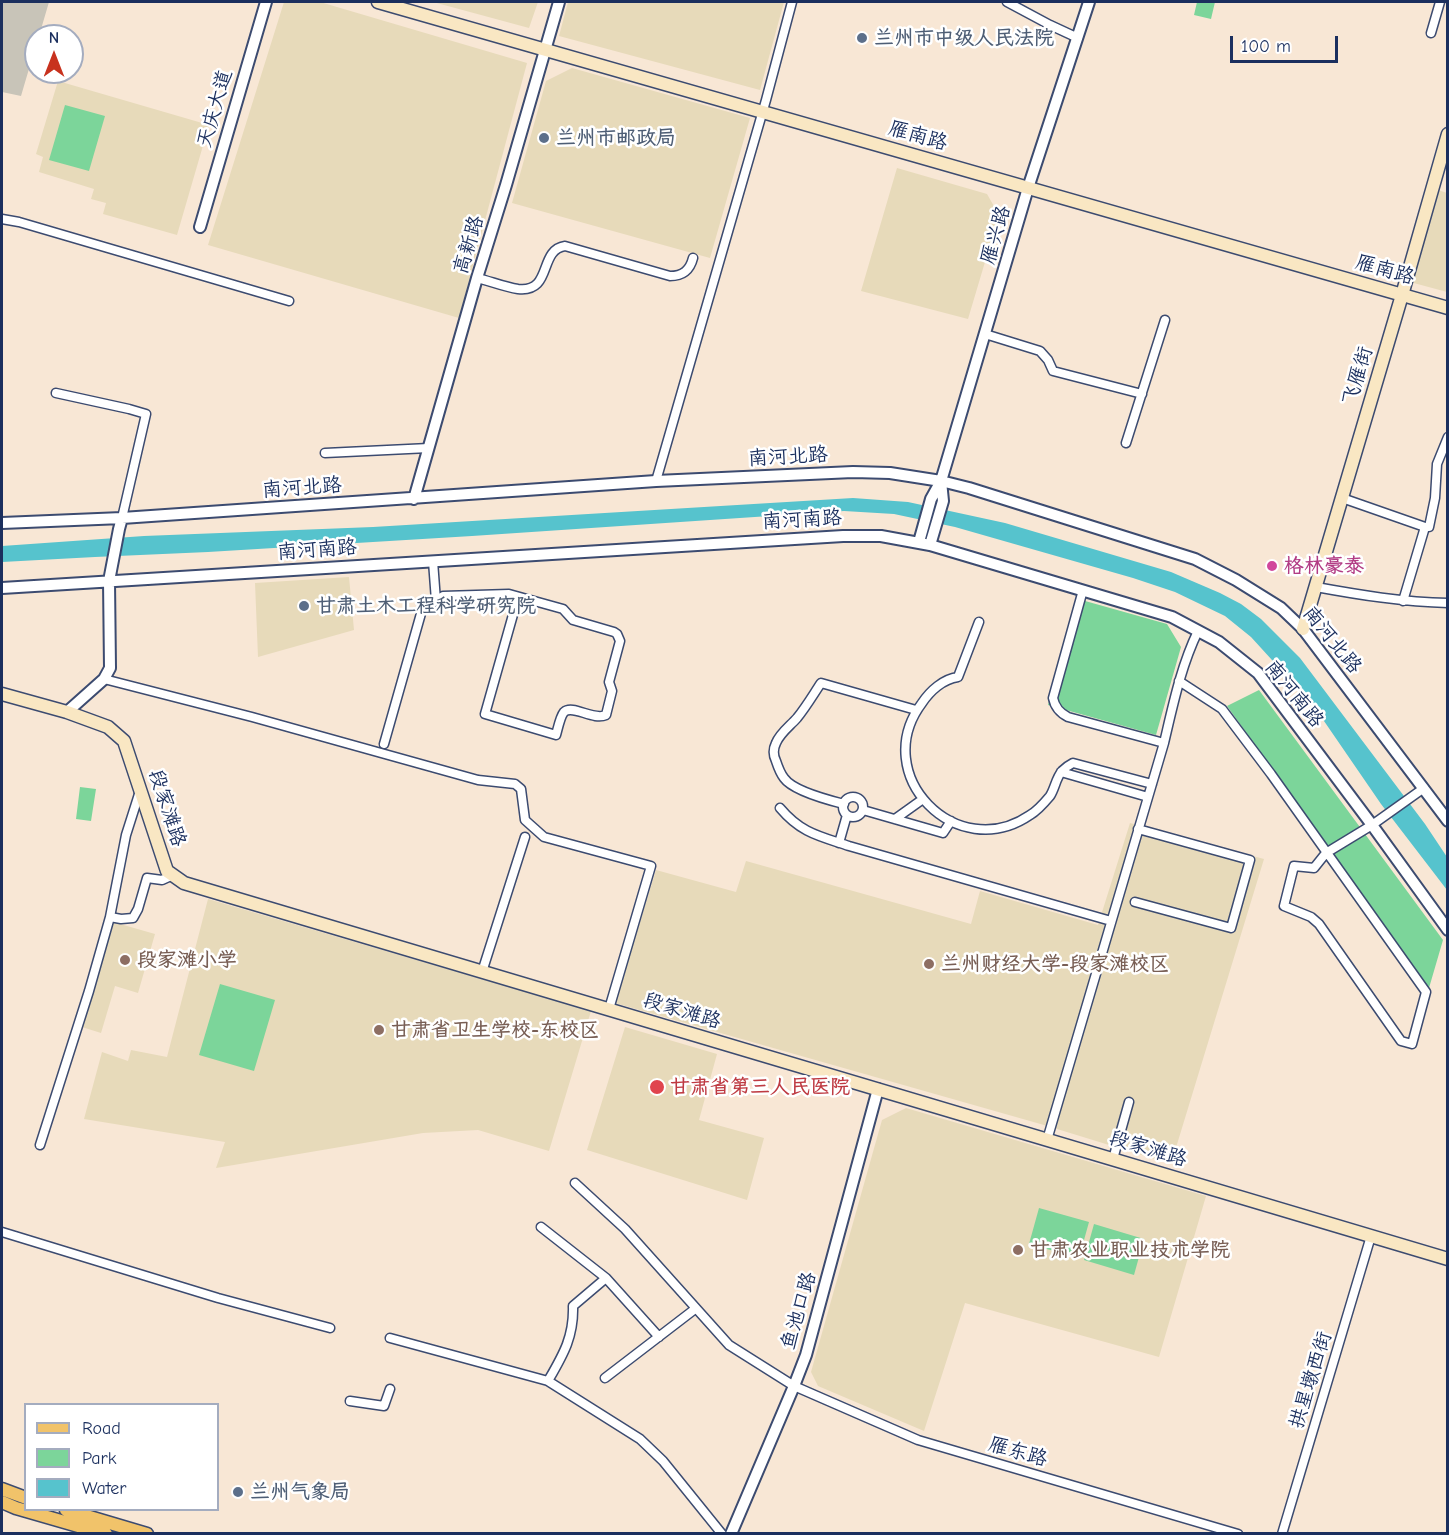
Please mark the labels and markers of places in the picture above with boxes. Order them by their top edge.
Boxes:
place label: 兰州市中级人民法院 [874,26,1054,50]
marker: 兰州市中级人民法院 [855,31,869,45]
place label: 兰州市邮政局 [556,126,676,150]
marker: 兰州市邮政局 [537,131,551,145]
place label: 格林豪泰 [1284,554,1364,578]
marker: 格林豪泰 [1265,559,1279,573]
place label: 甘肃土木工程科学研究院 [316,594,536,618]
marker: 甘肃土木工程科学研究院 [297,599,311,613]
place label: 段家滩小学 [137,948,237,972]
place label: 兰州财经大学-段家滩校区 [941,952,1169,976]
marker: 段家滩小学 [118,953,132,967]
marker: 兰州财经大学-段家滩校区 [922,957,936,971]
place label: 甘肃省卫生学校-东校区 [391,1018,599,1042]
marker: 甘肃省卫生学校-东校区 [372,1023,386,1037]
place label: 甘肃省第三人民医院 [670,1075,850,1099]
marker: 甘肃省第三人民医院 [648,1078,666,1096]
place label: 甘肃农业职业技术学院 [1030,1238,1230,1262]
marker: 甘肃农业职业技术学院 [1011,1243,1025,1257]
place label: 兰州气象局 [250,1480,350,1504]
marker: 兰州气象局 [231,1485,245,1499]

